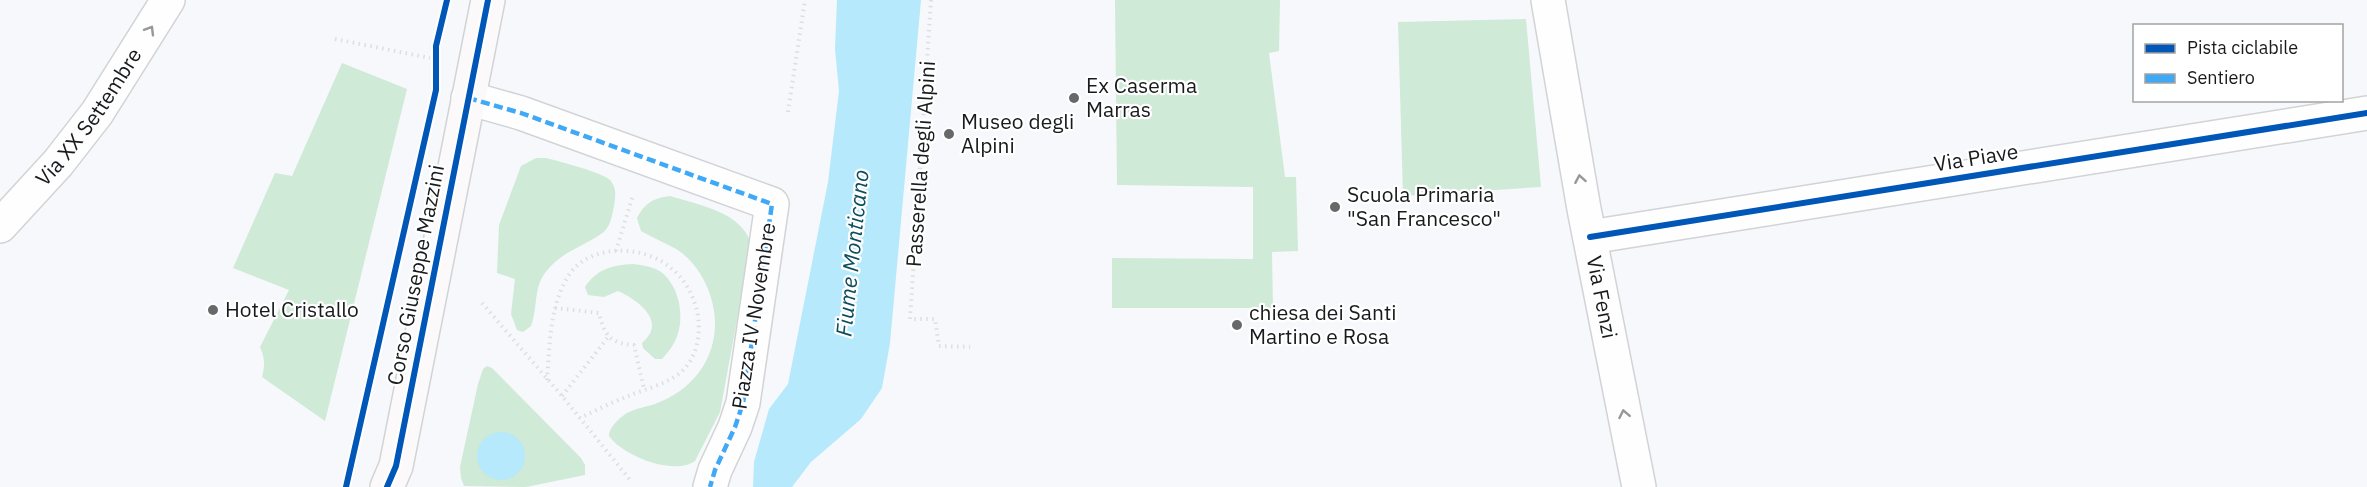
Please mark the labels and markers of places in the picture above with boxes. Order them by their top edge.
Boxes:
place label: Ex Caserma Marras [1086,71,1197,123]
marker: Ex Caserma Marras [1067,91,1081,105]
place label: Museo degli Alpini [961,107,1074,159]
marker: Museo degli Alpini [942,127,956,141]
place label: Scuola Primaria "San Francesco" [1347,180,1501,232]
marker: Scuola Primaria "San Francesco" [1328,200,1342,214]
place label: Hotel Cristallo [225,295,359,323]
place label: chiesa dei Santi Martino e Rosa [1249,298,1397,350]
marker: Hotel Cristallo [206,303,220,317]
marker: chiesa dei Santi Martino e Rosa [1230,318,1244,332]

